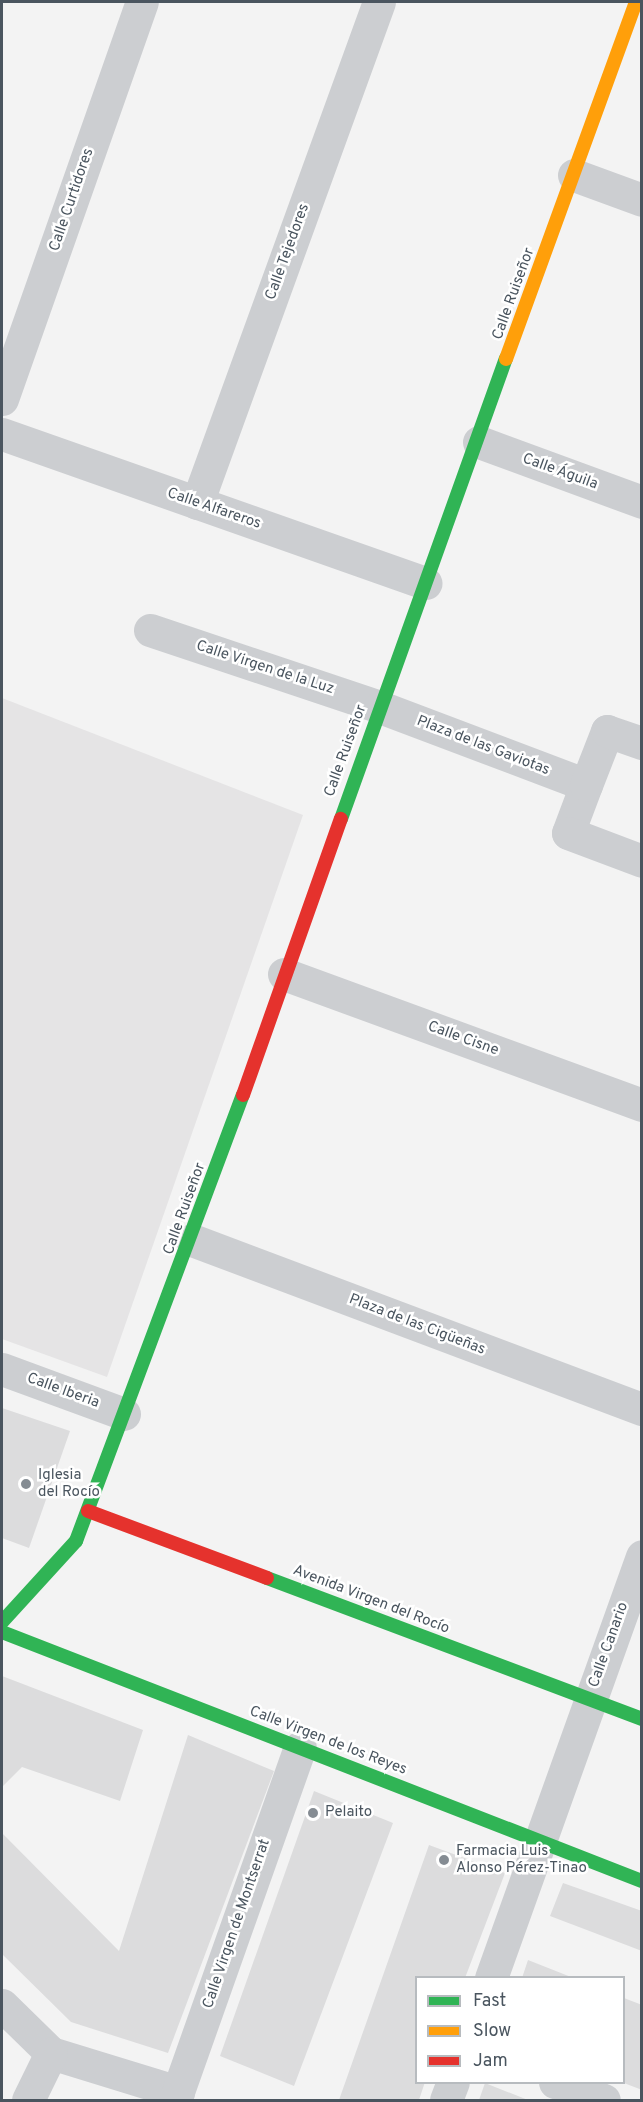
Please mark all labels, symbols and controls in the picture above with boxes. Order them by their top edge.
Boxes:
street label: Calle Curtidores [46,146,98,254]
street label: Calle Tejedores [262,201,314,303]
street label: Calle Ruiseñor [489,245,539,343]
street label: Calle Águila [520,450,600,494]
street label: Calle Alfareros [164,484,264,534]
street label: Calle Virgen de la Luz [194,637,336,699]
street label: Calle Ruiseñor [321,702,371,800]
street label: Plaza de las Gaviotas [414,712,552,780]
street label: Calle Cisne [425,1018,501,1060]
street label: Calle Ruiseñor [160,1160,210,1258]
street label: Plaza de las Cigüeñas [346,1291,488,1359]
street label: Calle Iberia [24,1370,102,1412]
place label: Iglesia del Rocío [38,1466,100,1501]
marker: Iglesia del Rocío [19,1477,33,1491]
street label: Avenida Virgen del Rocío [290,1562,452,1638]
street label: Calle Canario [585,1600,633,1690]
street label: Calle Virgen de los Reyes [247,1703,409,1779]
place label: Pelaito [325,1804,372,1822]
marker: Pelaito [306,1806,320,1820]
street label: Calle Virgen de Montserrat [199,1837,275,2011]
place label: Farmacia Luis Alonso Pérez-Tinao [456,1842,587,1877]
marker: Farmacia Luis Alonso Pérez-Tinao [437,1853,451,1867]
legend [415,1976,625,2084]
text: Fast [473,1990,506,2013]
text: Slow [473,2020,511,2043]
text: Jam [473,2050,508,2073]

